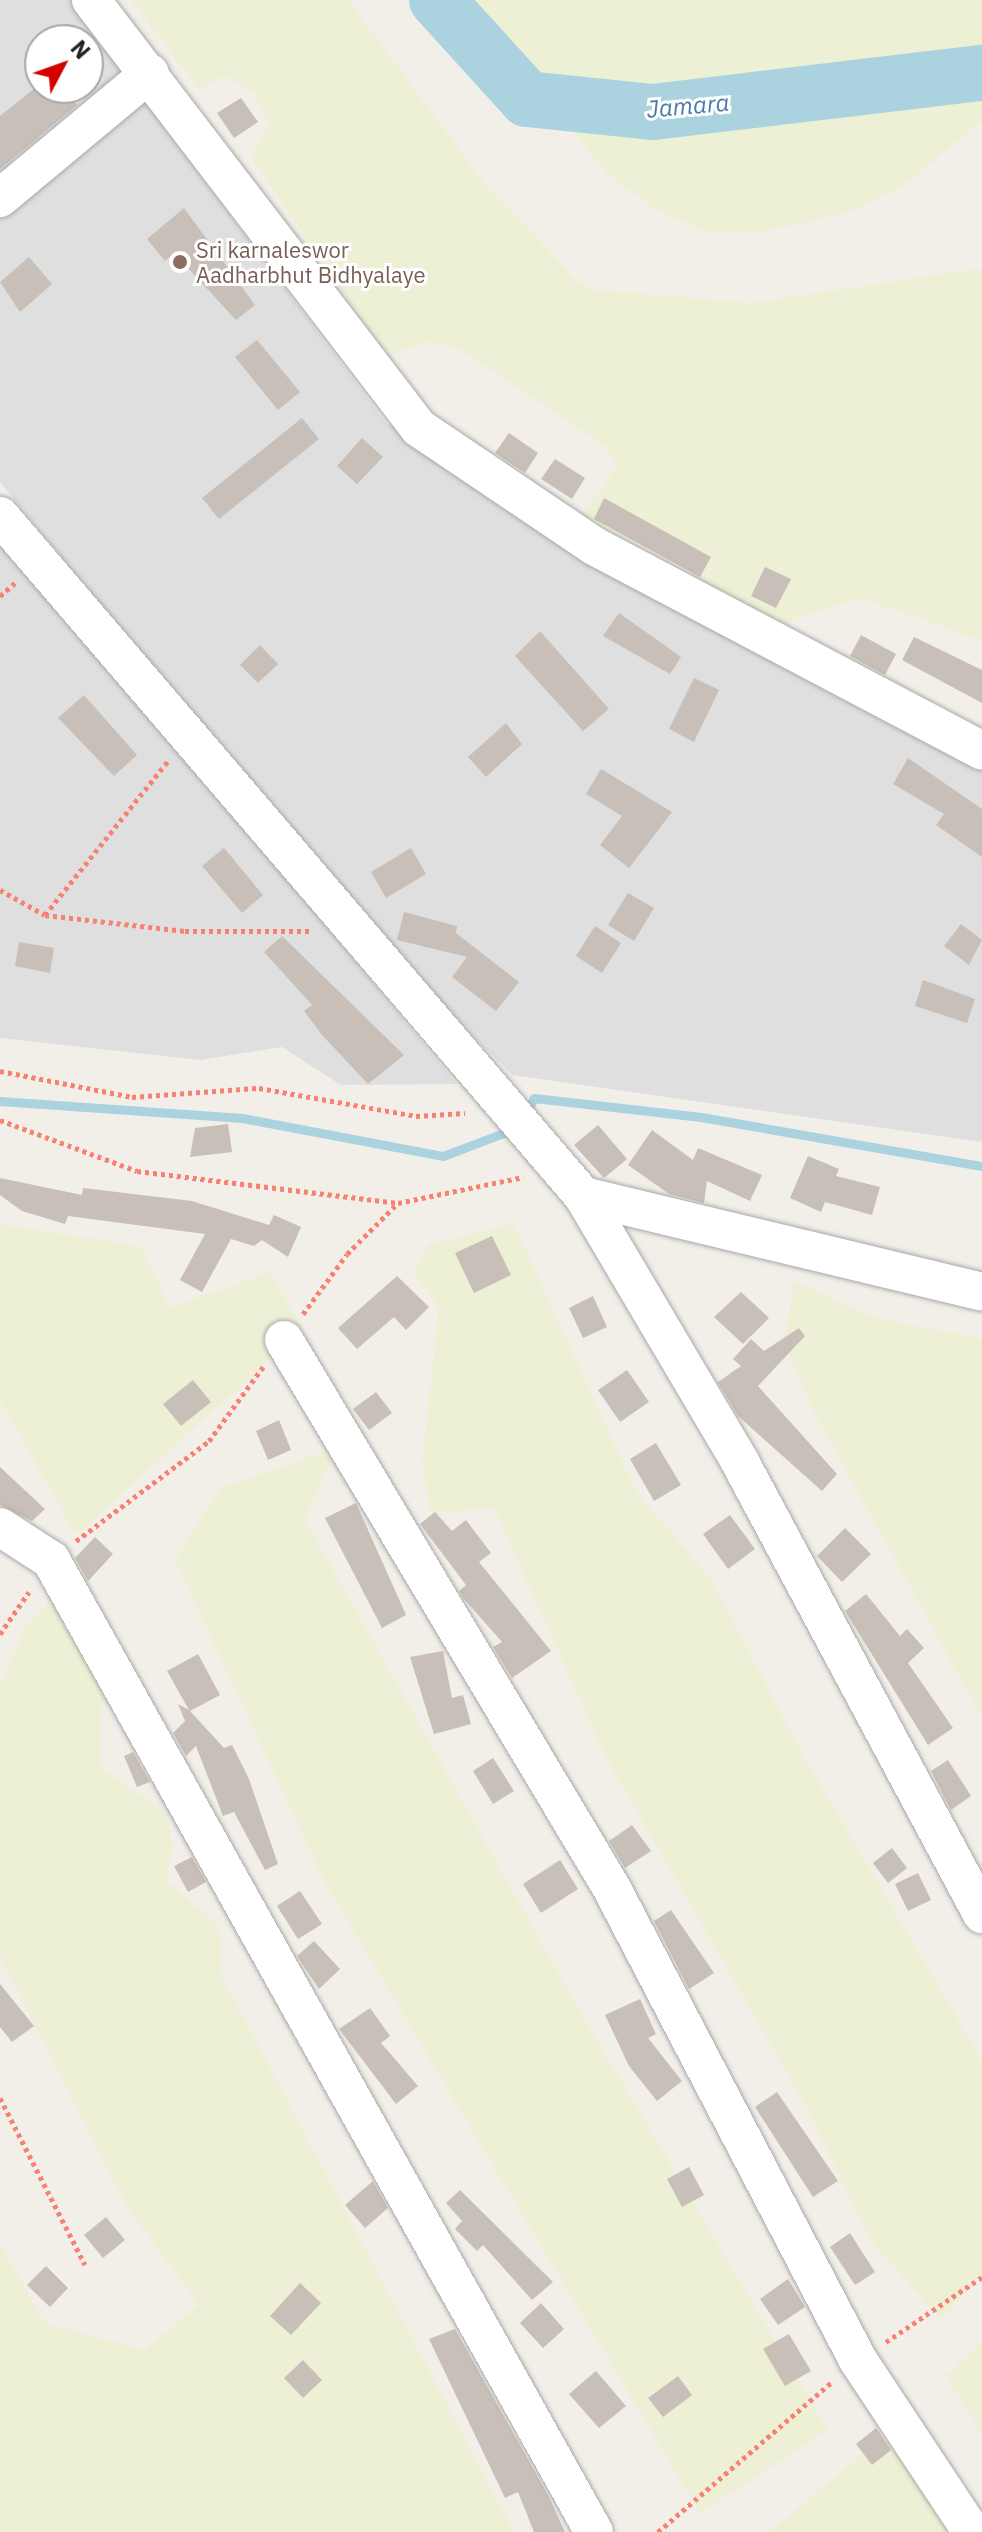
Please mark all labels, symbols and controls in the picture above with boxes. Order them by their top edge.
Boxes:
north arrow [24,24,104,104]
text: N [65,34,97,65]
water label: Jamara [646,88,730,124]
place label: Sri karnaleswor Aadharbhut Bidhyalaye [196,236,426,288]
marker: Sri karnaleswor Aadharbhut Bidhyalaye [171,253,189,271]

